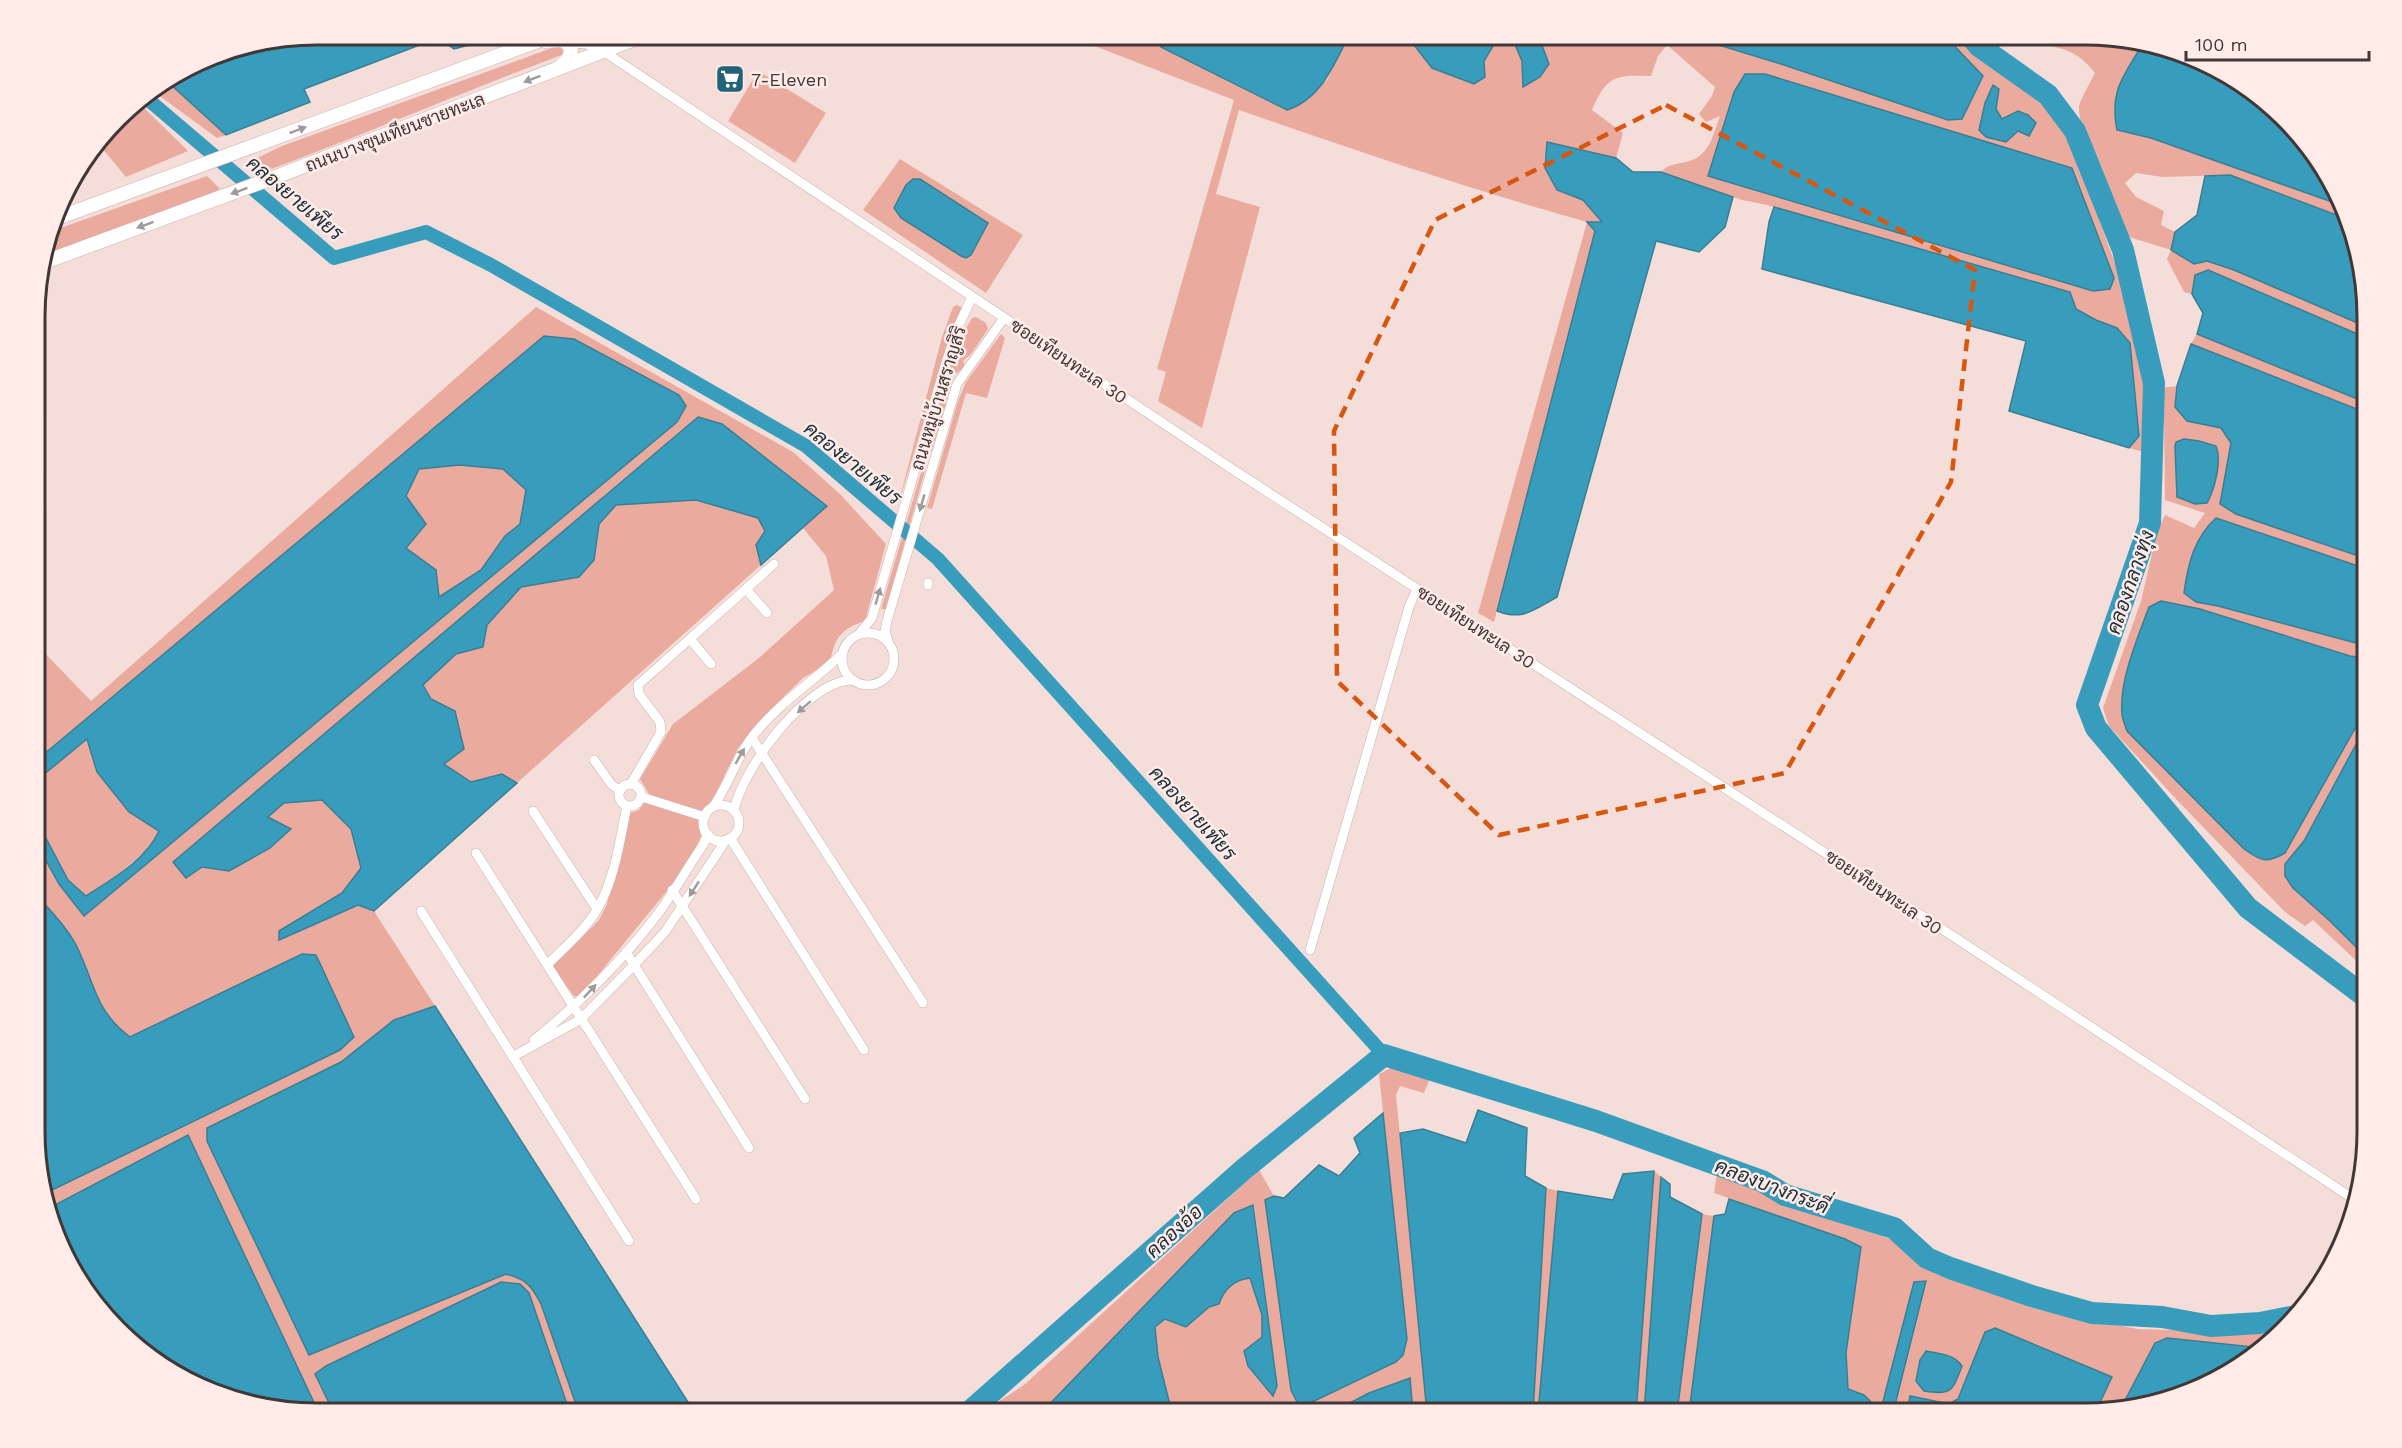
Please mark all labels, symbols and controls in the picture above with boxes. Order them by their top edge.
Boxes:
scale bar [2186,24,2369,62]
text: 100 m [2195,34,2248,55]
supermarket icon: 7-Eleven [714,63,746,95]
place label: 7-Eleven [751,69,827,90]
one-way arrow [522,74,540,84]
street label: ถนนบางขุนเทียนชายทะเล [302,86,488,178]
one-way arrow [289,125,307,134]
water label: คลองยายเพียร [242,150,350,246]
one-way arrow [230,187,248,196]
one-way arrow [136,221,154,231]
street label: ซอยเทียนทะเล 30 [1007,312,1133,408]
street label: ถนนหมู่บ้านสราญสิริ [905,323,973,474]
water label: คลองยายเพียร [799,416,908,511]
one-way arrow [917,494,926,512]
water label: คลองกลางทุ่ง [2101,527,2161,638]
street label: ซอยเทียนทะเล 30 [1413,579,1540,673]
one-way arrow [874,587,883,605]
one-way arrow [796,700,811,714]
one-way arrow [735,748,746,764]
water label: คลองยายเพียร [1144,760,1243,866]
street label: ซอยเทียนทะเล 30 [1822,843,1948,939]
one-way arrow [688,880,700,896]
one-way arrow [583,984,596,999]
water label: คลองบางกระดี่ [1712,1149,1836,1219]
water label: คลองอ้อ [1140,1199,1207,1263]

